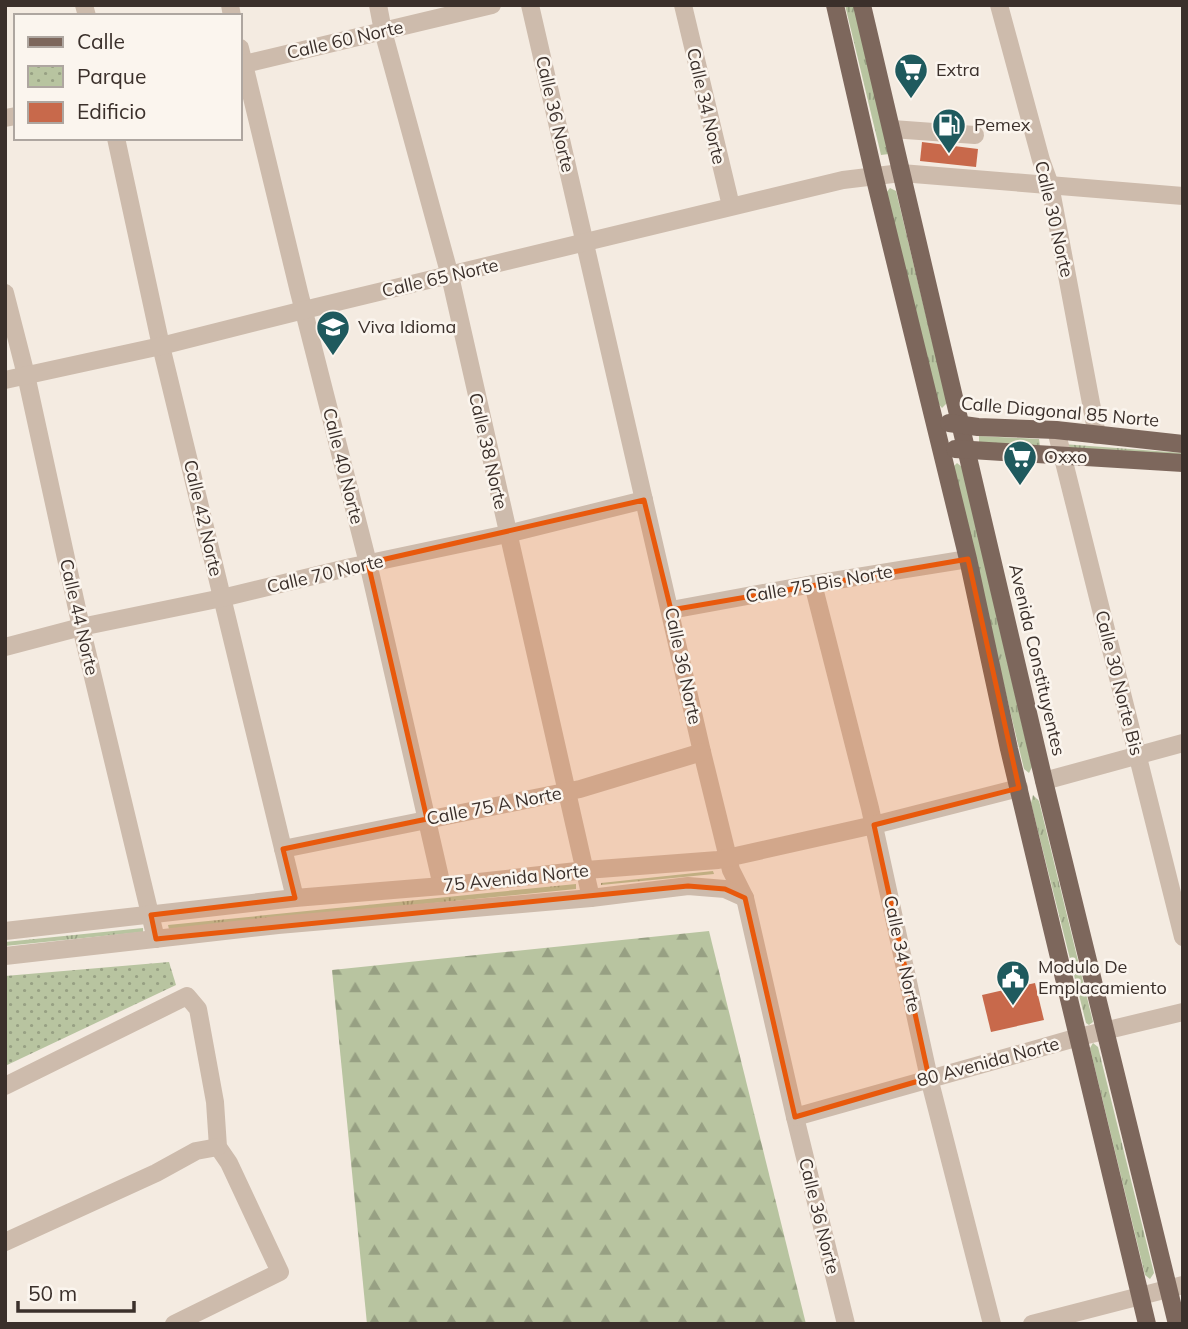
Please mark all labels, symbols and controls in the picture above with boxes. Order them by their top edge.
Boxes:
legend [14,14,242,140]
street label: Calle 60 Norte [284,15,405,64]
text: Calle [77,28,125,54]
street label: Calle 34 Norte [682,45,731,166]
supermarket icon: Extra [892,51,930,100]
street label: Calle 36 Norte [531,53,580,174]
place label: Extra [936,58,980,81]
text: Parque [77,63,146,89]
text: Edificio [77,98,146,124]
fuel station icon: Pemex [930,106,968,155]
place label: Pemex [974,113,1031,136]
street label: Calle 30 Norte [1030,158,1079,279]
street label: Calle 65 Norte [379,253,500,302]
school or university icon: Viva Idioma [314,308,352,357]
place label: Viva Idioma [358,315,456,338]
street label: Calle 38 Norte [464,390,513,511]
street label: Calle Diagonal 85 Norte [960,391,1160,432]
street label: Calle 40 Norte [318,405,369,526]
supermarket icon: Oxxo [1001,438,1039,487]
place label: Oxxo [1044,445,1087,468]
street label: Calle 42 Norte [179,457,228,578]
street label: Calle 70 Norte [264,549,385,598]
street label: Calle 44 Norte [55,556,104,677]
street label: Calle 75 Bis Norte [744,559,894,608]
street label: Avenida Constituyentes [1004,562,1071,758]
street label: Calle 36 Norte [660,605,707,726]
street label: Calle 30 Norte Bis [1090,608,1149,758]
street label: Calle 75 A Norte [425,781,563,830]
street label: 75 Avenida Norte [442,858,590,897]
street label: Calle 34 Norte [879,893,926,1014]
place label: Modulo De Emplacamiento [1038,955,1167,999]
public building icon: Modulo De Emplacamiento [994,958,1032,1007]
street label: 80 Avenida Norte [914,1031,1061,1092]
street label: Calle 36 Norte [794,1155,845,1276]
scale bar [18,1270,133,1314]
text: 50 m [28,1280,77,1306]

